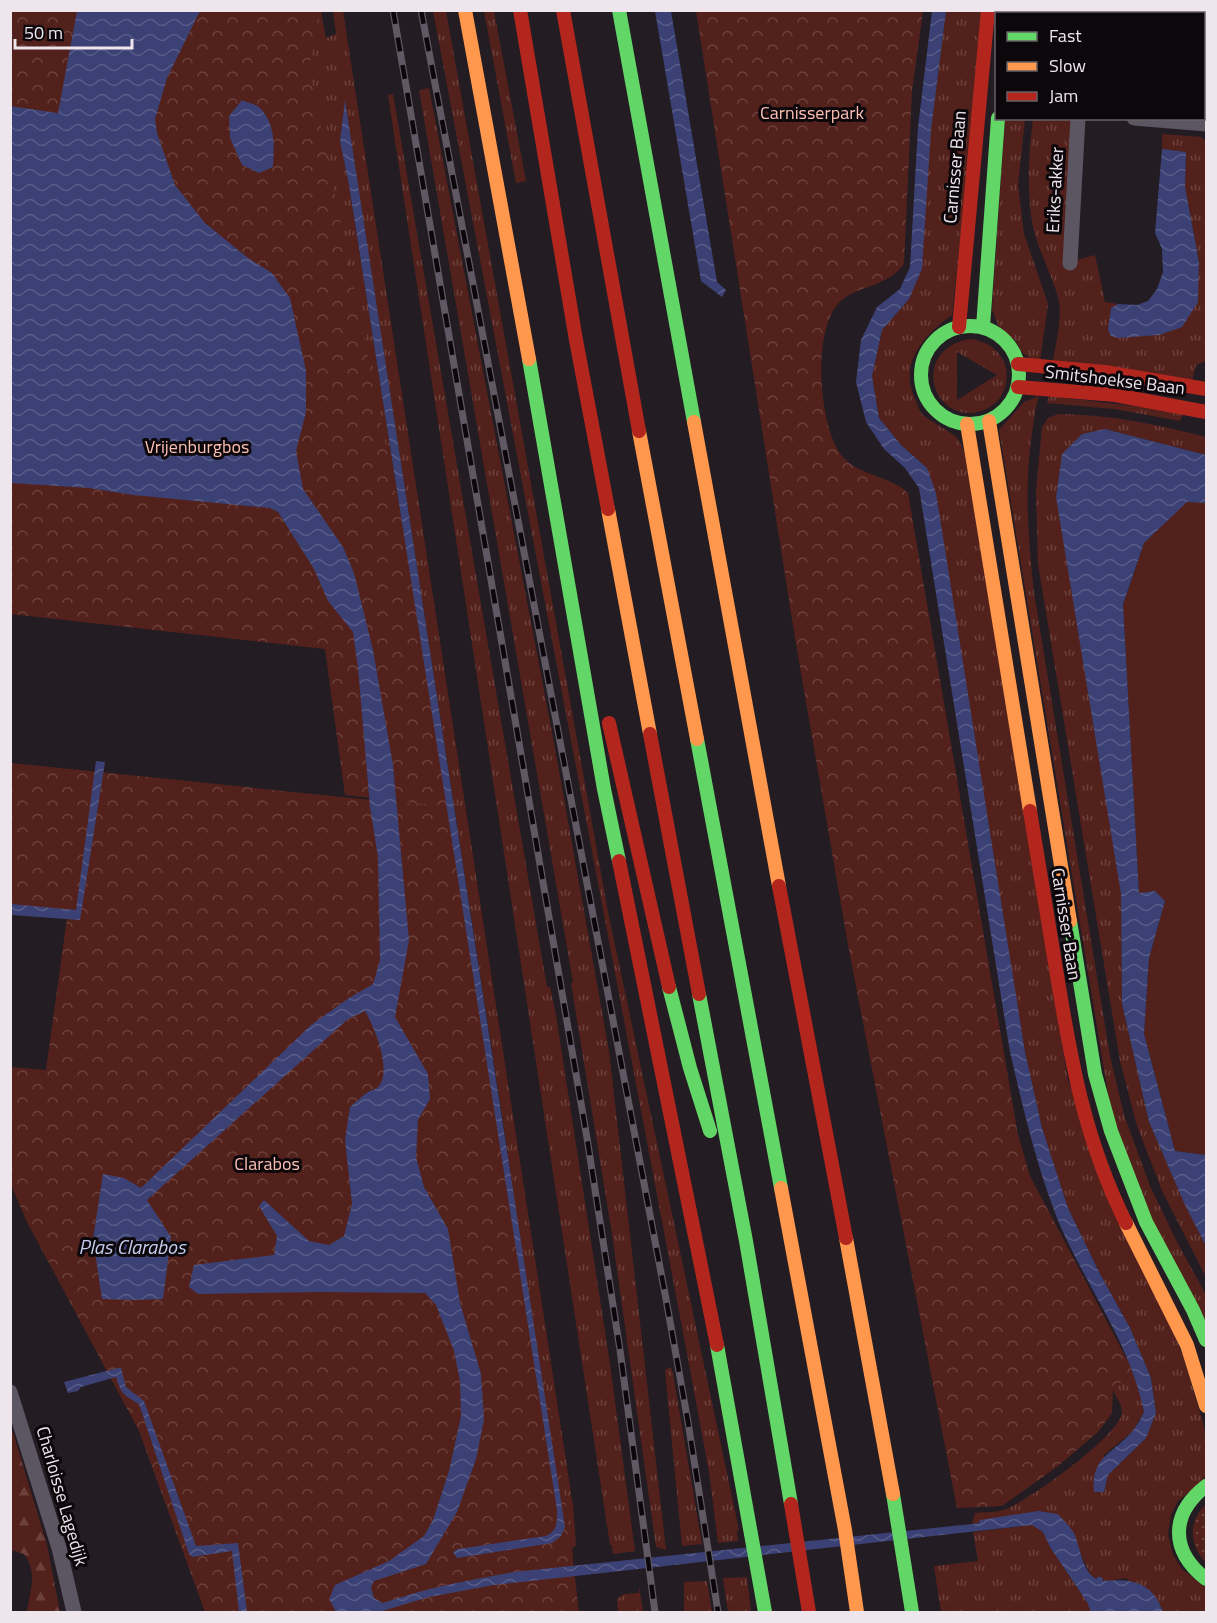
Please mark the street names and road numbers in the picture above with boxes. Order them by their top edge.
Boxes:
street label: Carnisser Baan [936,109,973,225]
street label: Eriks-akker [1039,146,1070,234]
street label: Smitshoekse Baan [1044,358,1186,401]
street label: Carnisser Baan [1044,866,1089,982]
street label: Charloisse Lagedijk [30,1423,95,1569]

